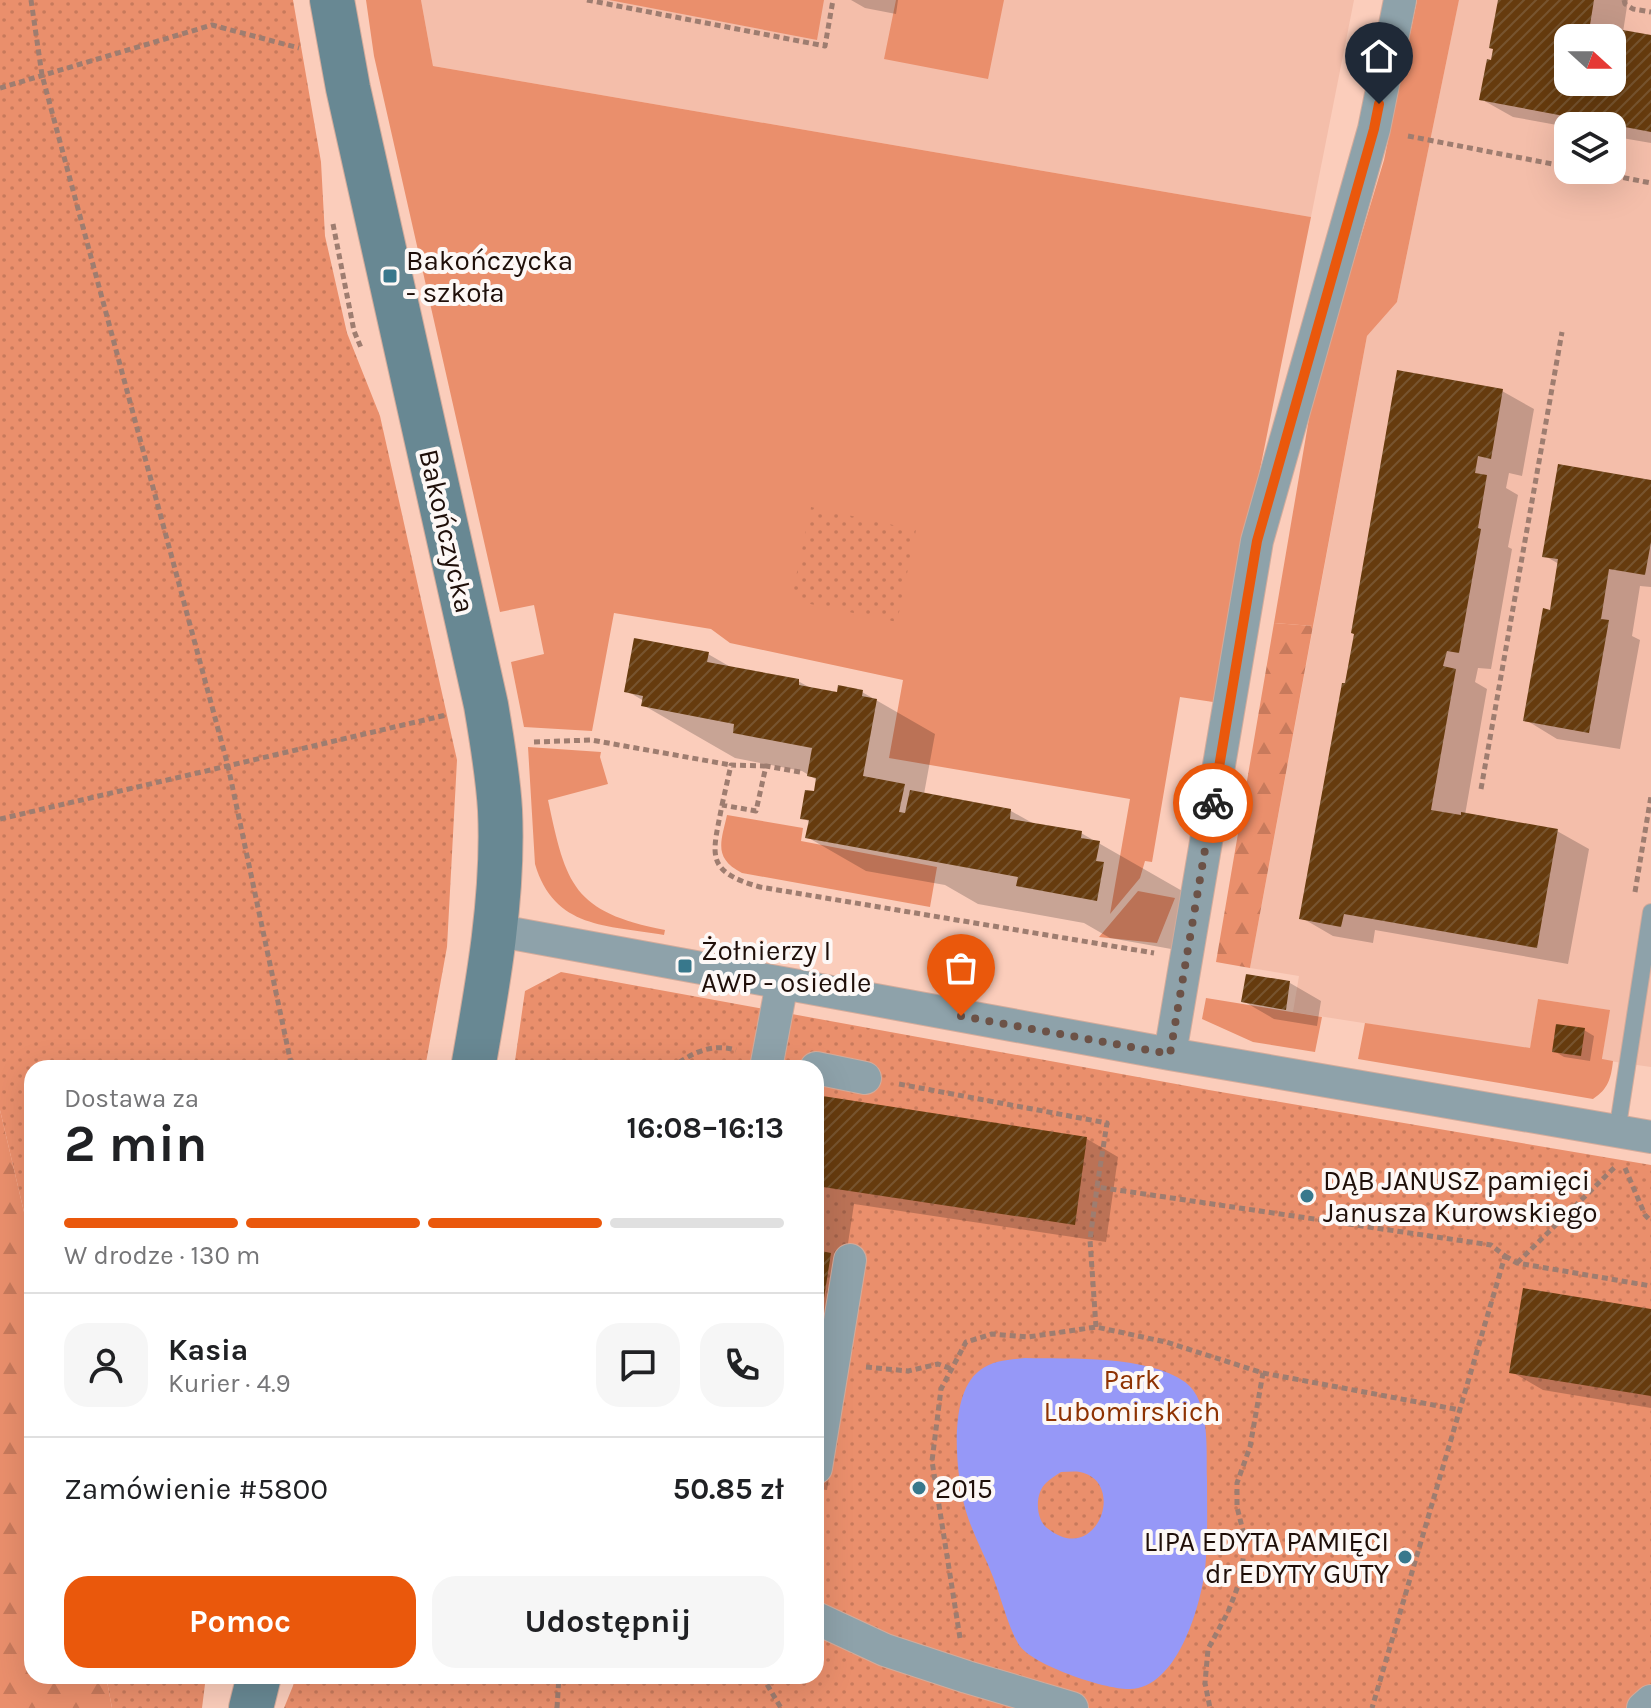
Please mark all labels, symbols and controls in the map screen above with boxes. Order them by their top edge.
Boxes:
pin [1345,22,1413,104]
north arrow [1554,24,1626,96]
map controls [1554,24,1626,184]
icon: home [1357,34,1401,78]
button: layers [1554,112,1626,184]
place label: Bakończycka - szkoła [406,244,573,309]
marker: Bakończycka - szkoła [381,267,399,285]
street label: Bakończycka [412,446,482,616]
courier [1173,763,1253,843]
icon: bike [1191,781,1235,825]
place label: Żołnierzy I AWP - osiedle [701,934,871,999]
pin [927,934,995,1016]
icon: bag [939,946,983,990]
marker: Żołnierzy I AWP - osiedle [676,957,694,975]
text: Dostawa za [64,1083,199,1114]
text: 16:08–16:13 [627,1110,784,1146]
text: 2 min [64,1113,207,1174]
place label: DĄB JANUSZ pamięci Janusza Kurowskiego [1323,1164,1598,1229]
marker: DĄB JANUSZ pamięci Janusza Kurowskiego [1298,1187,1316,1205]
text: W drodze · 130 m [64,1240,260,1271]
button: person [64,1323,148,1407]
button: chat [596,1323,680,1407]
button: phone [700,1323,784,1407]
text: Kasia [168,1332,248,1368]
park label: Park Lubomirskich [1044,1363,1220,1428]
text: Kurier · 4.9 [168,1368,291,1399]
text: Zamówienie #5800 [64,1471,328,1507]
text: 50.85 zł [673,1471,784,1507]
place label: 2015 [935,1472,993,1505]
marker: 2015 [910,1479,928,1497]
place label: LIPA EDYTA PAMIĘCI dr EDYTY GUTY [1144,1525,1390,1590]
marker: LIPA EDYTA PAMIĘCI dr EDYTY GUTY [1396,1548,1414,1566]
button: Pomoc [64,1576,416,1668]
button: Udostępnij [432,1576,784,1668]

